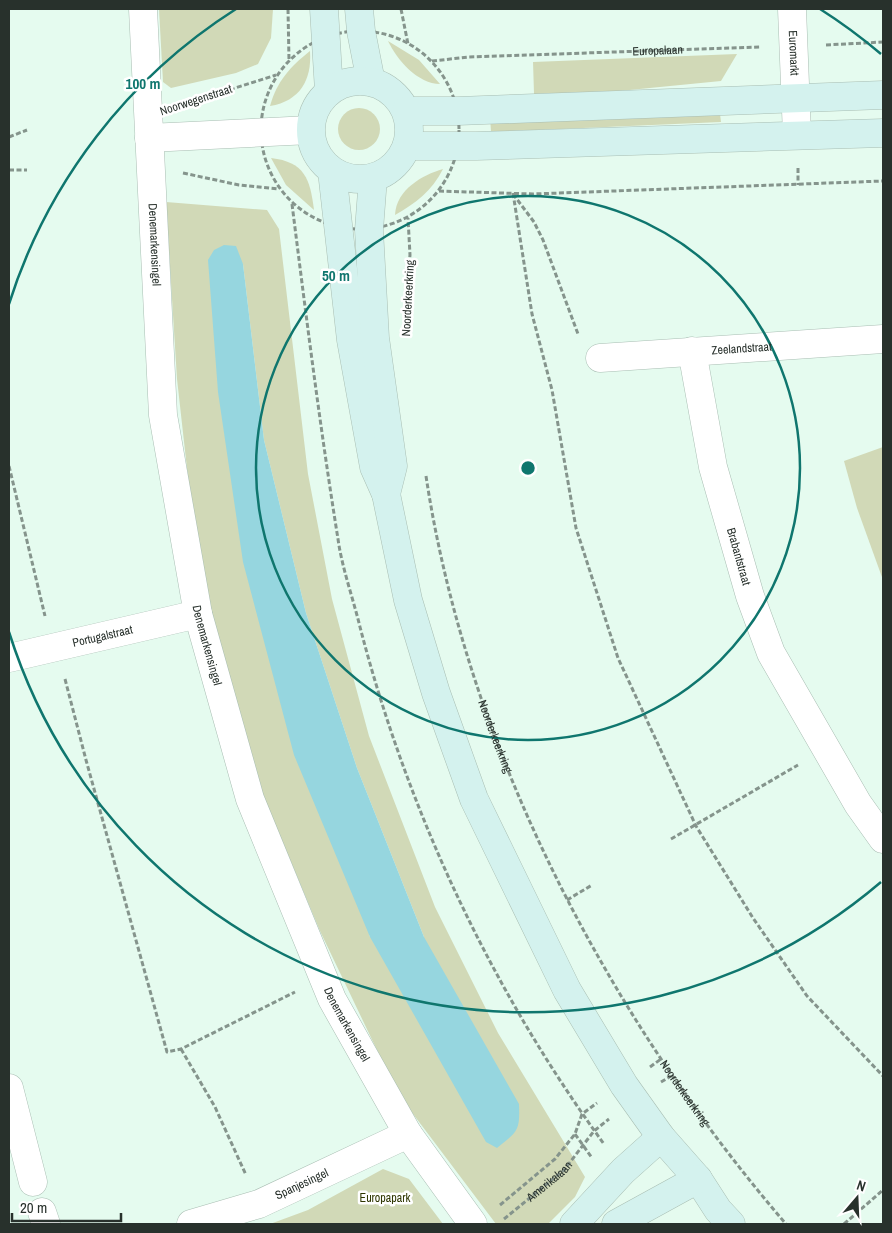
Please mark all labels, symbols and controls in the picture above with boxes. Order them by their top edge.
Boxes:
street label: Euromarkt [785,30,803,76]
street label: Europalaan [632,42,683,59]
text: 100 m [126,73,160,94]
street label: Noorwegenstraat [158,81,234,119]
street label: Denemarkensingel [145,203,165,286]
street label: Noorderkeerkring [398,259,418,337]
text: 50 m [322,265,350,286]
street label: Zeelandstraat [711,338,773,358]
centre of rings [519,459,537,477]
street label: Brabantstraat [723,526,755,587]
street label: Denemarkensingel [189,604,226,687]
street label: Portugalstraat [71,621,134,651]
street label: Noorderkeerkring [474,698,516,776]
street label: Denemarkensingel [320,985,374,1064]
street label: Noorderkeerkring [656,1057,714,1130]
street label: Amerikalaan [522,1158,576,1206]
street label: Spanjesingel [272,1165,331,1203]
north arrow [832,1173,882,1223]
text: N [854,1176,868,1196]
scale bar [12,1190,121,1222]
park label: Europapark [360,1190,411,1206]
text: 20 m [20,1197,47,1218]

